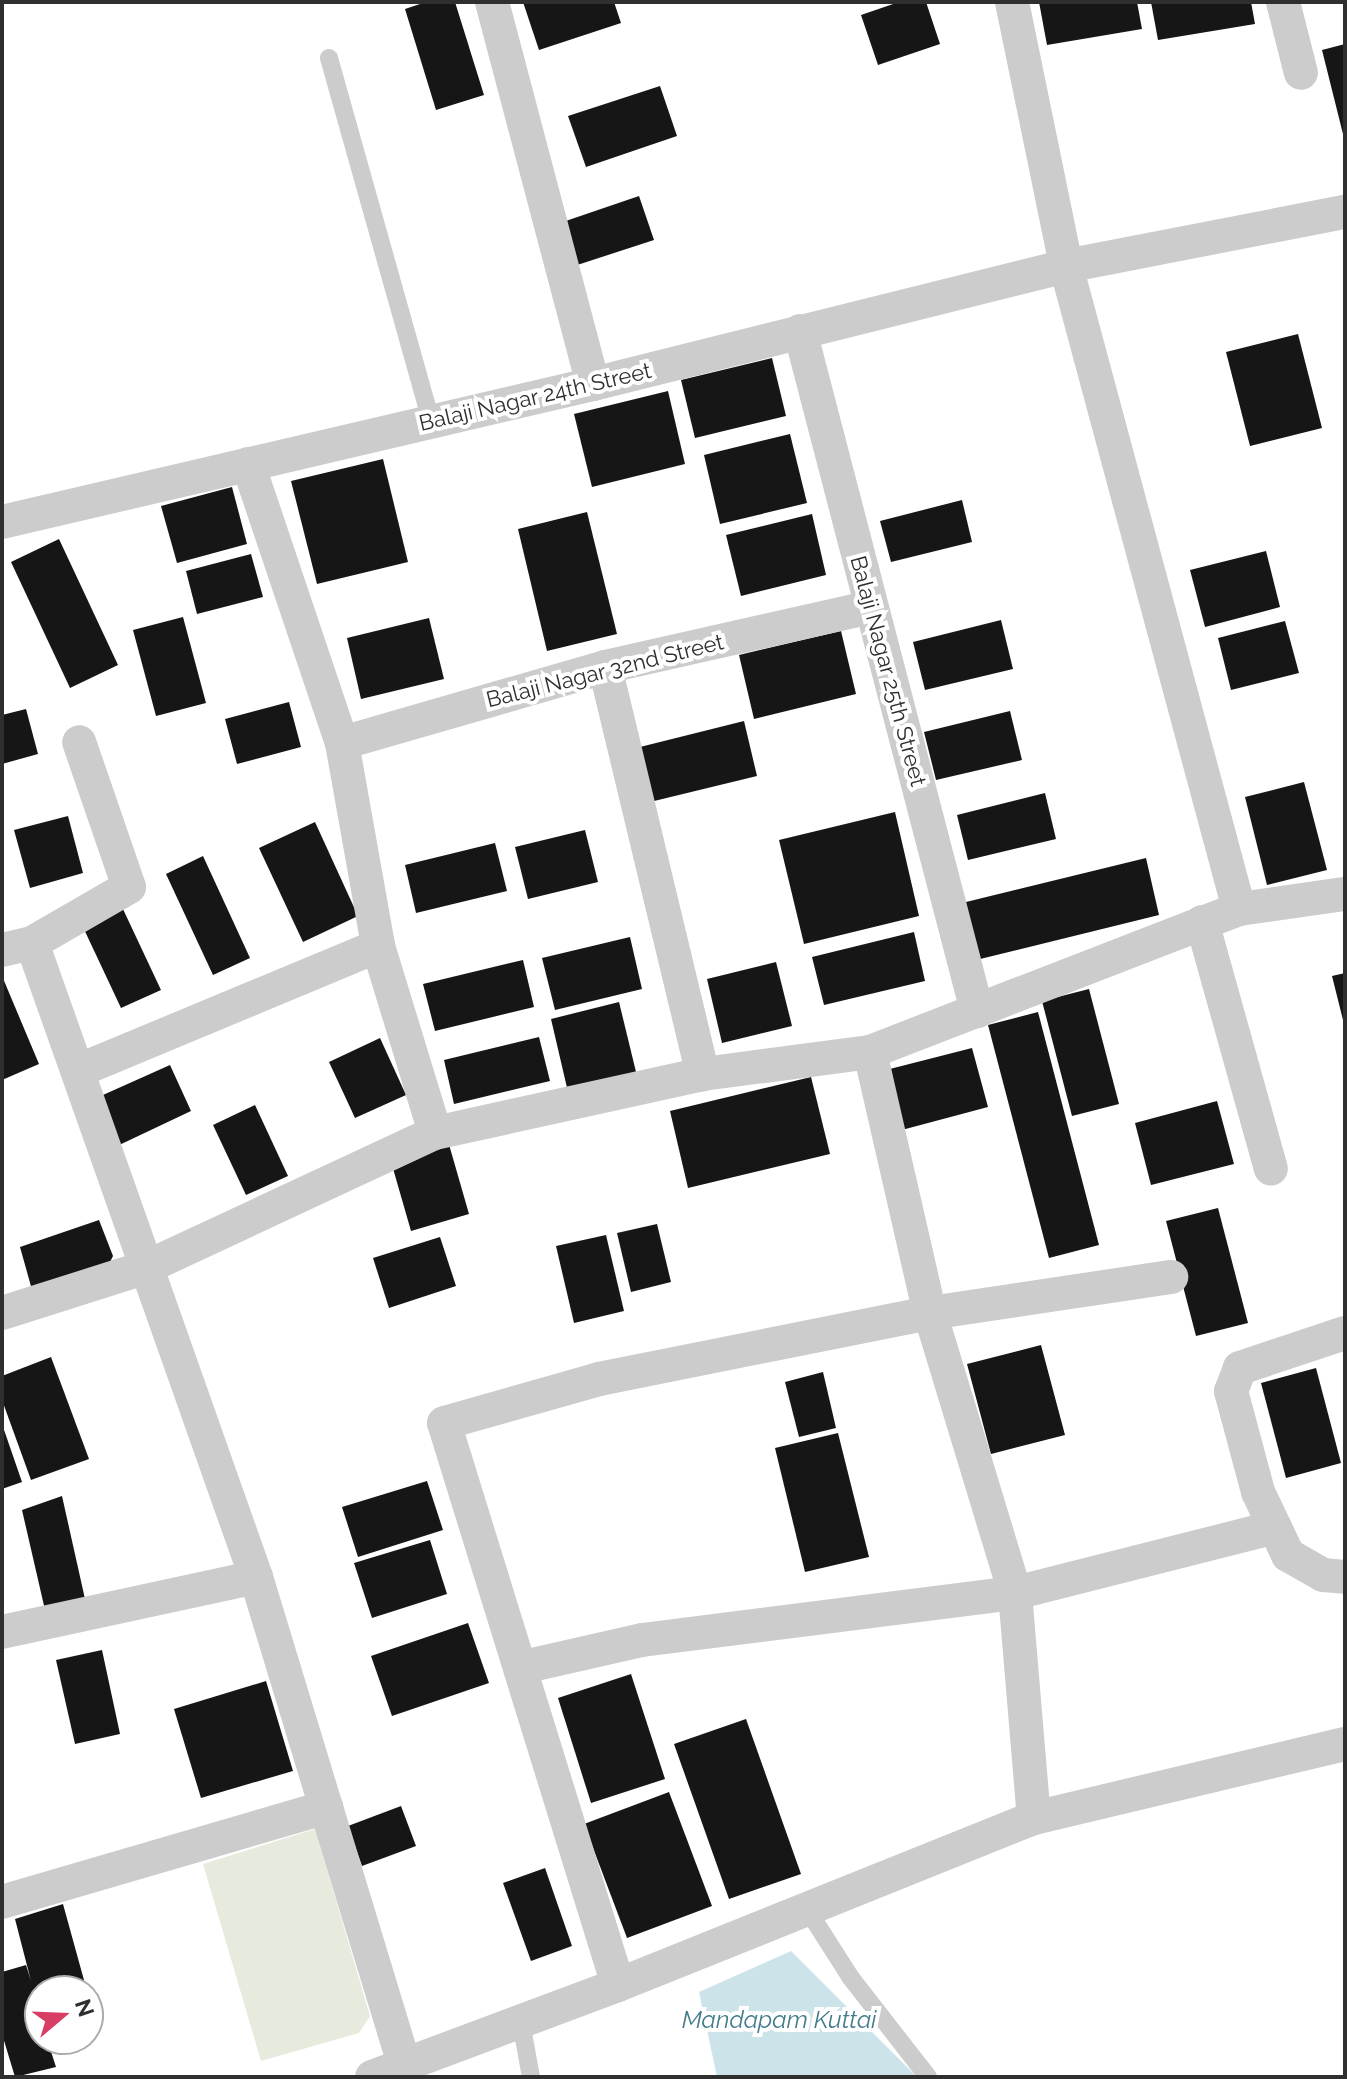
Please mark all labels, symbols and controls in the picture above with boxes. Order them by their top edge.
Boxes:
street label: Balaji Nagar 24th Street [416,357,654,437]
street label: Balaji Nagar 25th Street [844,553,932,789]
street label: Balaji Nagar 32nd Street [483,629,727,713]
north arrow [24,1975,104,2055]
text: N [70,1996,100,2020]
water label: Mandapam Kuttai [682,2006,876,2034]

